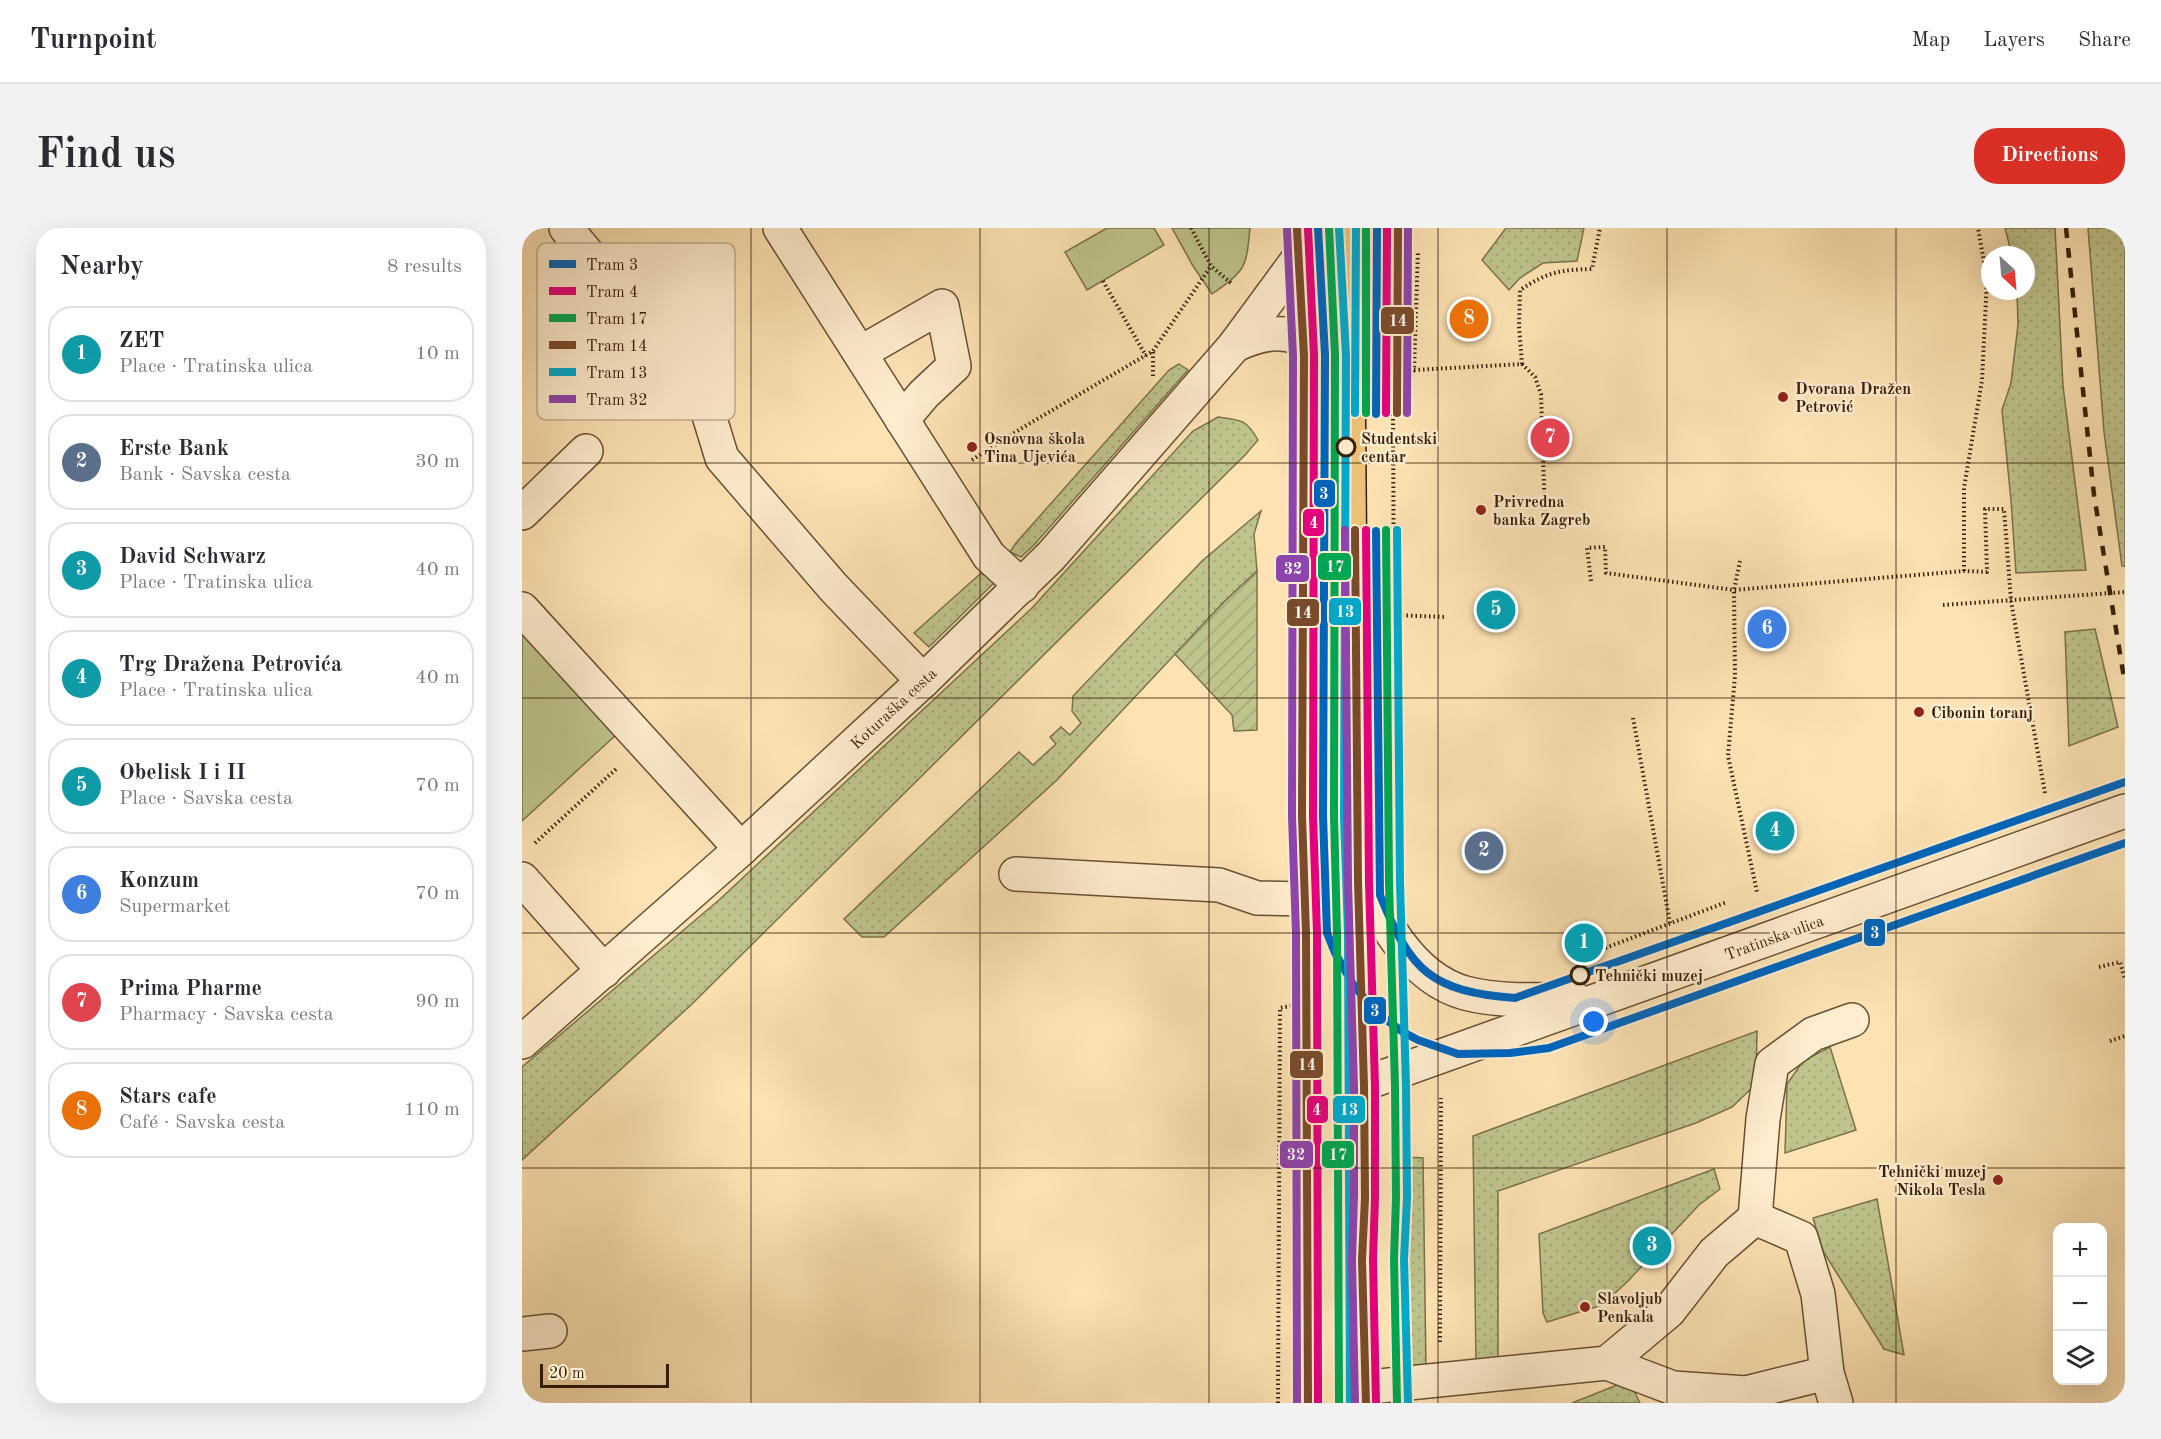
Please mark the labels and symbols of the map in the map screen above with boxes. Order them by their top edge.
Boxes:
legend [537,243,735,420]
north arrow [1981,246,2035,300]
text: Tram 3 [586,258,638,274]
text: Tram 4 [586,285,638,301]
pin: 8 [1450,296,1488,341]
line badge: 14 [1380,306,1415,335]
text: Tram 17 [586,312,648,328]
text: 14 [1389,314,1407,330]
text: Tram 14 [586,339,648,355]
text: Tram 13 [586,366,648,382]
place label: Dvorana Dražen Petrović [1795,382,1911,416]
marker: Dvorana Dražen Petrović [1776,390,1790,404]
text: Tram 32 [586,393,648,409]
pin: 7 [1530,416,1570,460]
place label: Osnovna škola Tina Ujevića [984,432,1085,466]
place label: Studentski centar [1361,432,1437,466]
marker: Studentski centar [1336,437,1356,457]
marker: Osnovna škola Tina Ujevića [965,440,979,454]
line badge: 3 [1313,479,1336,508]
text: 3 [1319,487,1329,503]
place label: Privredna banka Zagreb [1493,495,1590,529]
marker: Privredna banka Zagreb [1474,503,1488,517]
line badge: 4 [1302,508,1325,537]
text: 4 [1309,516,1319,532]
line badge: 17 [1317,552,1352,581]
line badge: 32 [1275,554,1310,583]
text: 17 [1326,560,1344,576]
text: 32 [1284,562,1302,578]
pin: 5 [1476,588,1516,632]
line badge: 13 [1328,597,1362,626]
line badge: 14 [1286,598,1320,627]
text: 13 [1336,605,1354,621]
text: 14 [1294,606,1312,622]
pin: 6 [1748,606,1786,652]
street label: Koturaška cesta [848,666,941,753]
marker: Cibonin toranj [1912,705,1926,719]
place label: Cibonin toranj [1931,706,2033,722]
pin: 4 [1756,808,1794,854]
pin: 2 [1464,828,1504,874]
street label: Tratinska ulica [1723,914,1826,964]
line badge: 3 [1863,918,1886,947]
pin: 1 [1564,920,1604,966]
text: 3 [1870,926,1880,942]
marker: Tehnički muzej [1570,965,1590,985]
place label: Tehnički muzej [1595,969,1703,985]
line badge: 3 [1363,996,1387,1025]
text: 3 [1370,1004,1380,1020]
your location [1579,1007,1608,1036]
line badge: 14 [1289,1050,1324,1079]
text: 14 [1298,1058,1316,1074]
line badge: 4 [1306,1095,1329,1124]
line badge: 13 [1332,1095,1366,1124]
text: 4 [1312,1103,1322,1119]
text: 13 [1340,1103,1358,1119]
line badge: 32 [1279,1140,1314,1169]
line badge: 17 [1321,1140,1355,1169]
text: 32 [1287,1148,1305,1164]
text: 17 [1329,1148,1347,1164]
place label: Tehnički muzej Nikola Tesla [1878,1165,1986,1199]
marker: Tehnički muzej Nikola Tesla [1991,1173,2005,1187]
pin: 3 [1632,1224,1672,1268]
place label: Slavoljub Penkala [1597,1292,1662,1326]
marker: Slavoljub Penkala [1578,1300,1592,1314]
scale bar [540,1361,669,1388]

